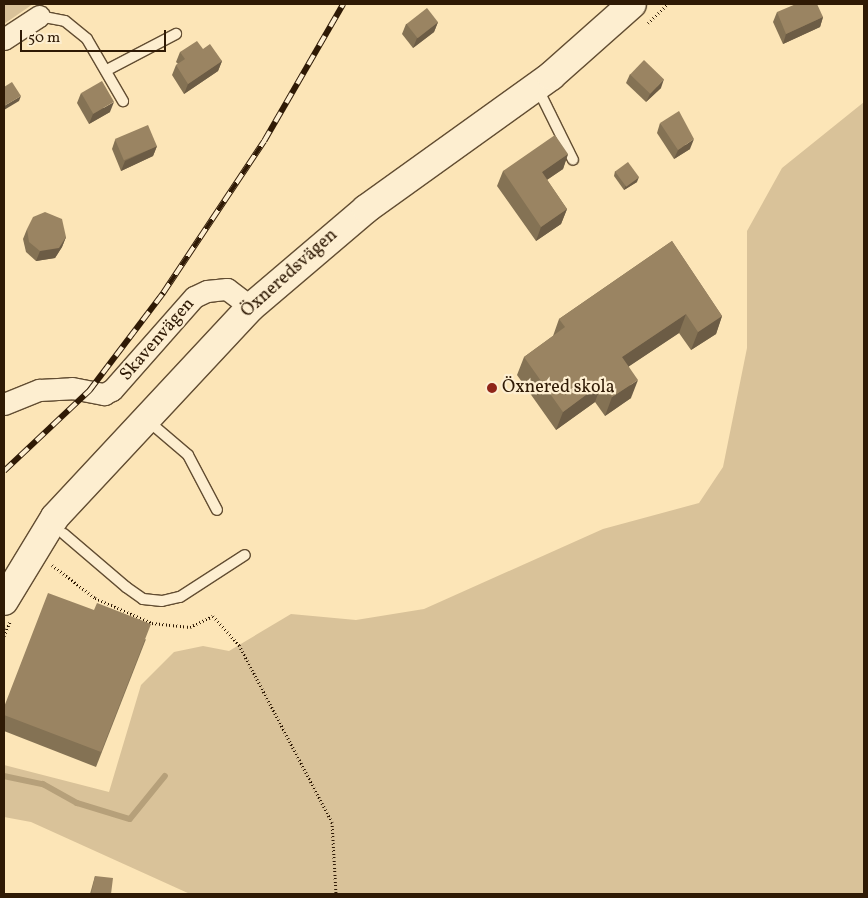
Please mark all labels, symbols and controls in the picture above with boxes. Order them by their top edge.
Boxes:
scale bar [22,20,169,52]
text: 50 m [28,28,60,49]
street label: Öxneredsvägen [237,225,343,323]
street label: Skavenvägen [116,294,200,386]
place label: Öxnered skola [502,377,615,399]
marker: Öxnered skola [486,382,498,394]

